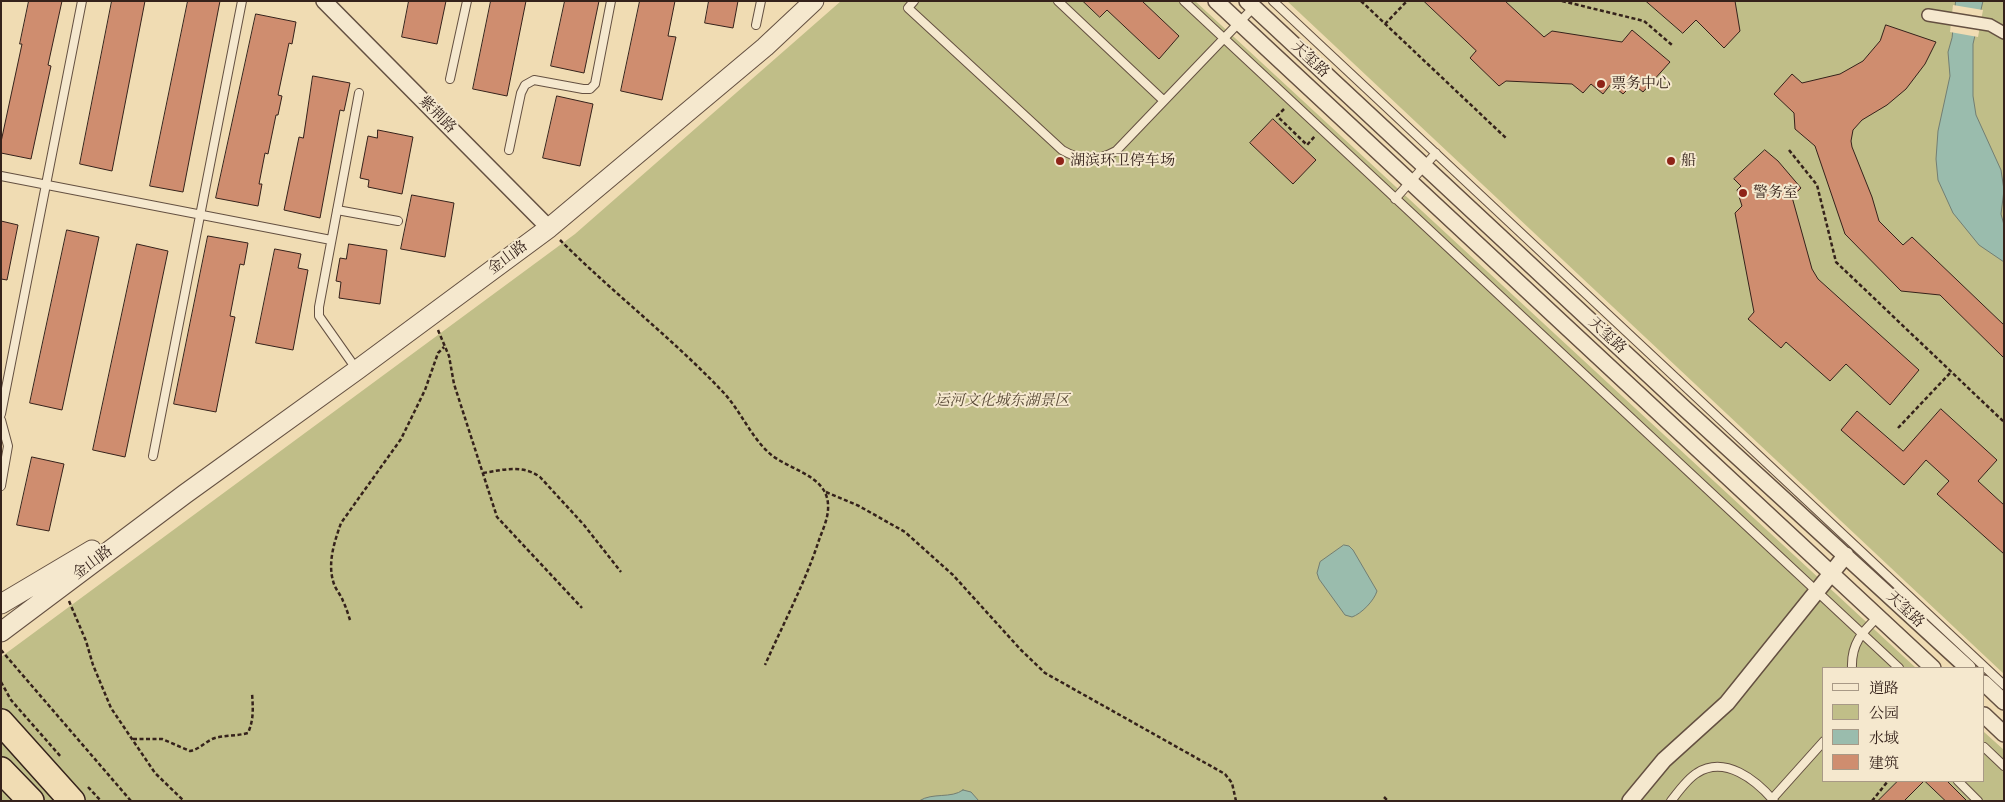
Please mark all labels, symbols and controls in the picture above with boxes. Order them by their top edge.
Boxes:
street label: 天玺路 [1287,38,1333,82]
place label: 票务中心 [1611,75,1671,93]
marker: 票务中心 [1595,78,1607,90]
street label: 紫荆路 [415,93,459,137]
place label: 湖滨环卫停车场 [1070,152,1175,170]
place label: 船 [1681,152,1696,170]
marker: 湖滨环卫停车场 [1054,155,1066,167]
marker: 船 [1665,155,1677,167]
place label: 警务室 [1753,184,1798,202]
marker: 警务室 [1737,187,1749,199]
street label: 金山路 [485,237,531,279]
street label: 天玺路 [1584,314,1630,358]
park label: 运河文化城东湖景区 [935,392,1069,410]
street label: 金山路 [70,542,116,584]
street label: 天玺路 [1882,588,1928,632]
legend [1822,667,1985,782]
text: 道路 [1869,678,1899,698]
text: 公园 [1869,703,1899,723]
text: 水域 [1869,728,1899,748]
text: 建筑 [1869,753,1899,773]

